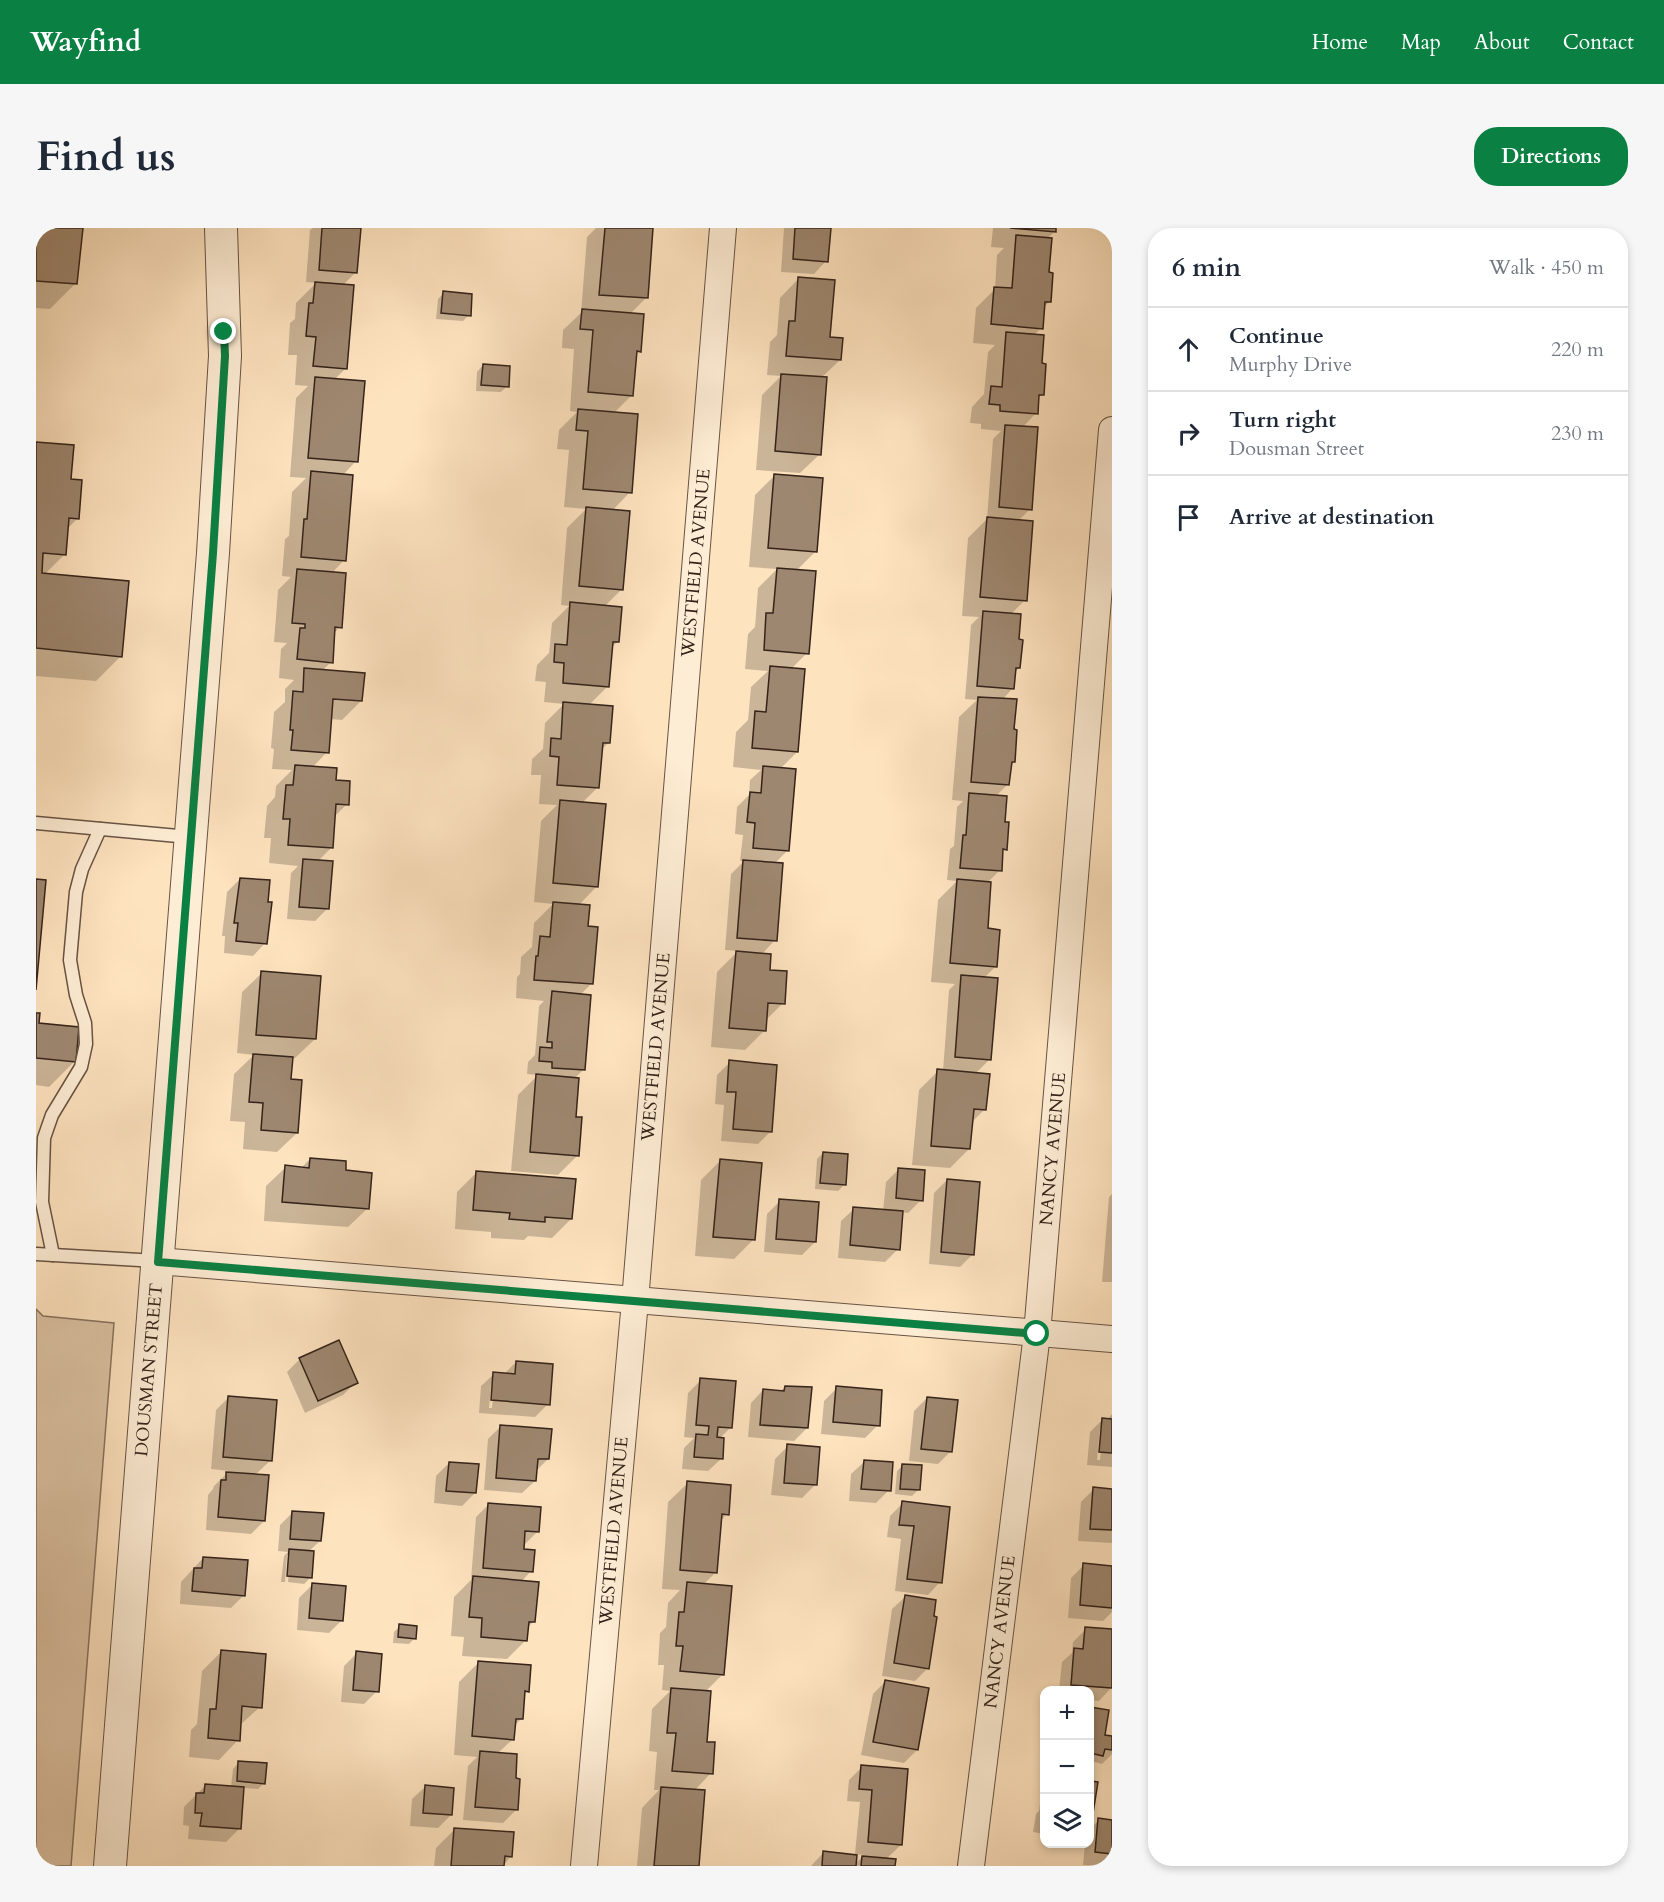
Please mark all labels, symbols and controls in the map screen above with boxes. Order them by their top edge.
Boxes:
text: Wayfind [30,23,141,61]
text: Home [1312,28,1368,57]
text: Map [1401,28,1441,57]
text: About [1474,28,1530,57]
text: Contact [1563,28,1634,57]
button: Directions [1474,127,1628,186]
text: Find us [36,128,176,185]
text: 6 min [1172,250,1241,285]
text: Walk · 450 m [1489,254,1604,281]
route end [210,318,236,344]
text: Continue [1229,321,1324,351]
icon: ahead [1172,333,1205,366]
text: 220 m [1551,336,1604,363]
text: Murphy Drive [1229,351,1352,378]
text: Turn right [1229,405,1336,435]
icon: right [1172,417,1205,450]
text: 230 m [1551,420,1604,447]
text: Dousman Street [1229,435,1364,462]
street label: WESTFIELD AVENUE [675,468,717,659]
icon: arrive [1172,501,1205,534]
text: Arrive at destination [1229,502,1434,532]
street label: WESTFIELD AVENUE [635,952,677,1143]
street label: NANCY AVENUE [1034,1071,1072,1227]
street label: DOUSMAN STREET [129,1282,169,1458]
route start [1023,1320,1049,1346]
street label: WESTFIELD AVENUE [593,1436,635,1627]
street label: NANCY AVENUE [978,1554,1022,1710]
map controls [1040,1686,1094,1848]
button: + [1040,1686,1094,1740]
button: − [1040,1740,1094,1794]
button: layers [1040,1794,1094,1848]

